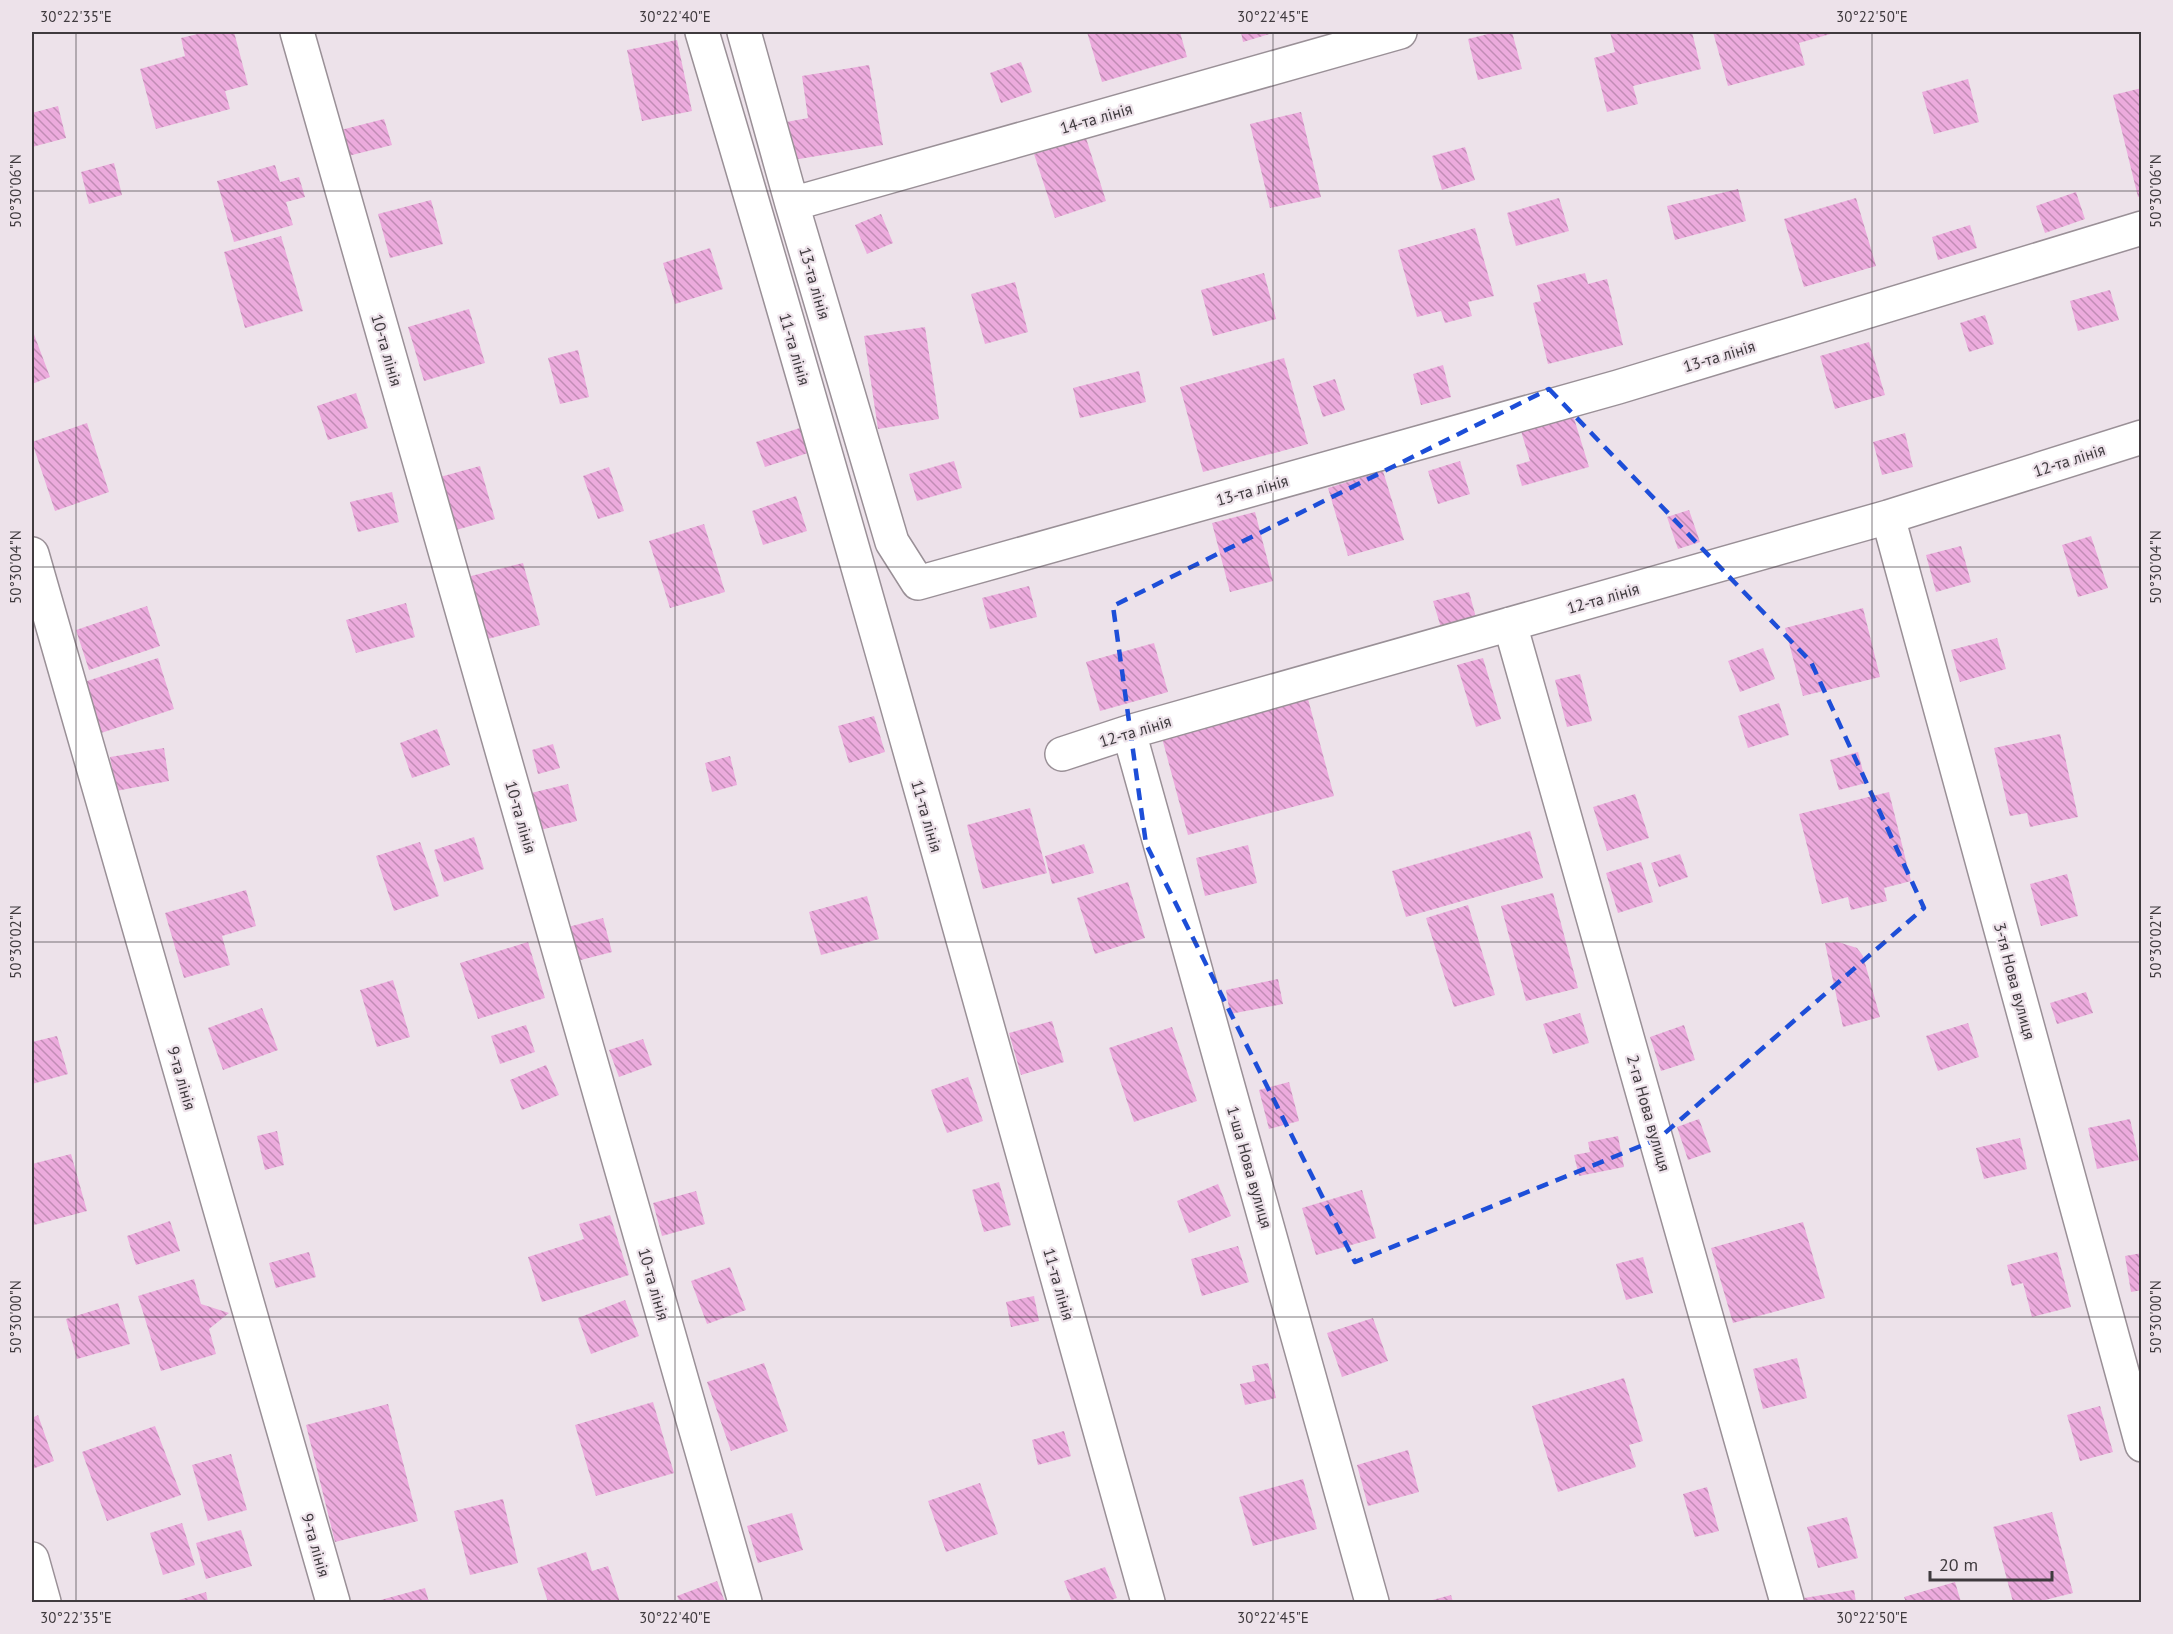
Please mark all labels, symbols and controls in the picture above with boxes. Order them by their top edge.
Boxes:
text: 30°22'35"E [40,7,112,26]
text: 30°22'40"E [639,7,711,26]
text: 30°22'45"E [1237,7,1309,26]
text: 30°22'50"E [1836,7,1908,26]
street label: 14-та лінія [1058,98,1134,138]
text: 50°30'06"N [6,154,25,228]
text: 50°30'06"N [2146,154,2165,228]
street label: 13-та лінія [795,245,835,321]
street label: 11-та лінія [775,311,815,387]
street label: 10-та лінія [367,312,407,388]
street label: 13-та лінія [1681,336,1757,376]
street label: 12-та лінія [2031,439,2107,481]
street label: 13-та лінія [1214,470,1290,510]
text: 50°30'04"N [6,530,25,604]
text: 50°30'04"N [2146,530,2165,604]
street label: 12-та лінія [1565,578,1641,618]
street label: 12-та лінія [1097,711,1173,751]
street label: 11-та лінія [907,778,947,854]
street label: 10-та лінія [501,779,541,855]
text: 50°30'02"N [6,905,25,979]
text: 50°30'02"N [2146,905,2165,979]
street label: 3-тя Нова вулиця [1990,920,2040,1042]
street label: 9-та лінія [163,1044,201,1112]
street label: 2-га Нова вулиця [1623,1052,1675,1174]
street label: 1-ша Нова вулиця [1223,1104,1277,1230]
street label: 10-та лінія [634,1246,674,1322]
street label: 11-та лінія [1039,1246,1079,1322]
text: 50°30'00"N [6,1280,25,1354]
text: 50°30'00"N [2146,1280,2165,1354]
street label: 9-та лінія [297,1511,335,1579]
scale bar [1930,1544,2052,1582]
text: 20 m [1939,1553,1978,1576]
text: 30°22'35"E [40,1608,112,1627]
text: 30°22'40"E [639,1608,711,1627]
text: 30°22'45"E [1237,1608,1309,1627]
text: 30°22'50"E [1836,1608,1908,1627]

